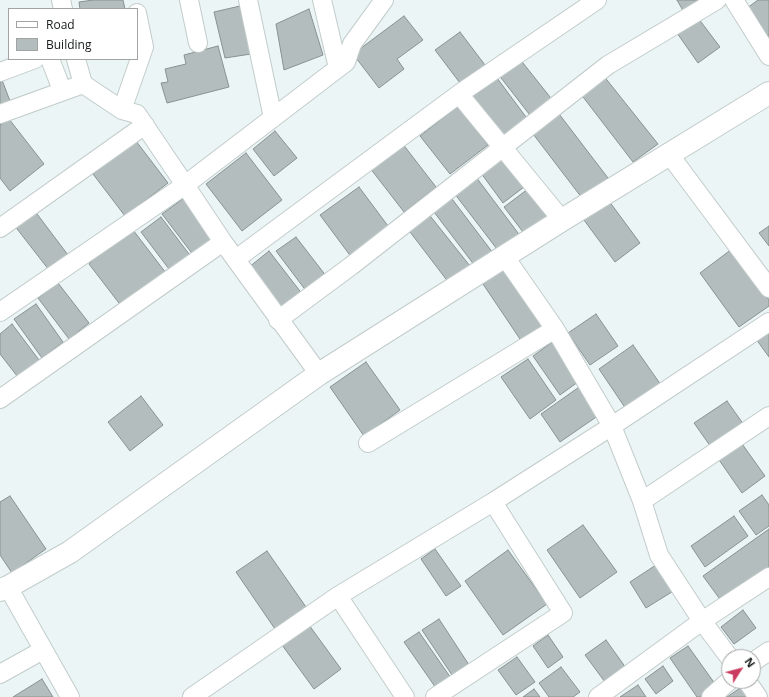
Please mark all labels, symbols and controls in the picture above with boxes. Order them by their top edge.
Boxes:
legend [8,8,138,60]
text: Road [46,16,75,33]
text: Building [46,36,91,53]
north arrow [721,649,761,689]
text: N [742,654,759,670]

